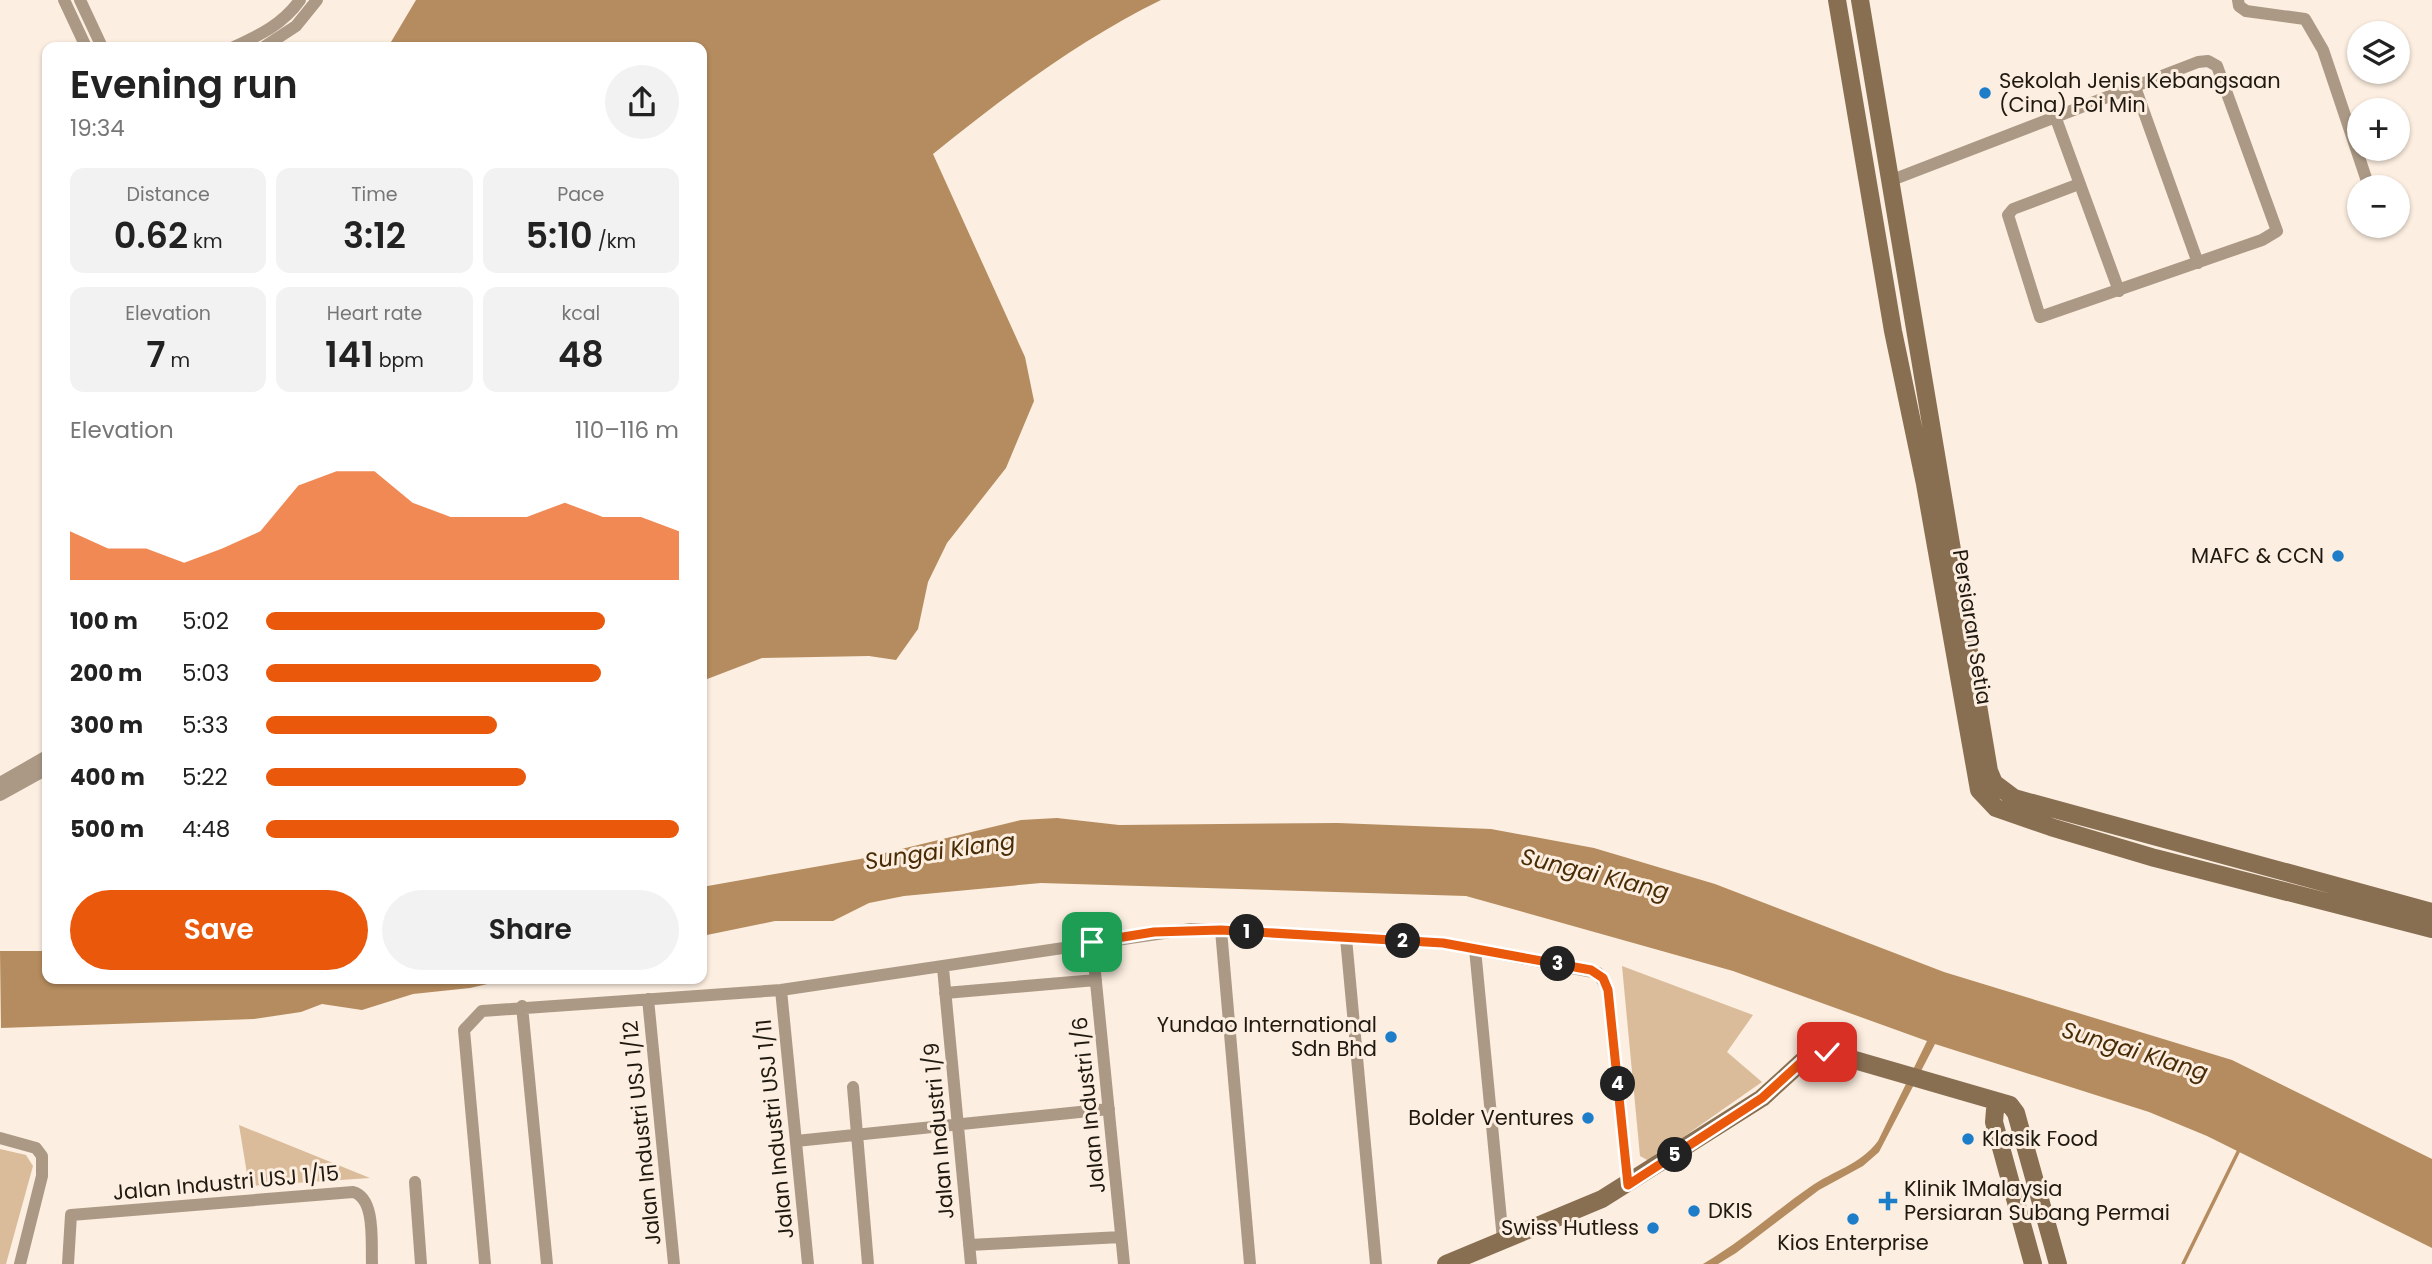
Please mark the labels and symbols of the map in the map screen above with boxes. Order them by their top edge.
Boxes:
place label: Sekolah Jenis Kebangsaan (Cina) Poi Min [1999,66,2281,119]
marker: Sekolah Jenis Kebangsaan (Cina) Poi Min [1977,85,1993,101]
place label: MAFC & CCN [2191,541,2324,570]
street label: Persiaran Setia [1946,547,1999,707]
marker: MAFC & CCN [2330,548,2346,564]
water label: Sungai Klang [863,825,1017,877]
water label: Sungai Klang [1518,840,1672,908]
pin [1062,912,1122,972]
pin: 1 [1230,914,1264,950]
pin: 2 [1386,923,1420,958]
pin: 3 [1540,946,1576,982]
place label: Yundao International Sdn Bhd [1157,1010,1377,1063]
water label: Sungai Klang [2058,1014,2212,1088]
street label: Jalan Industri 1/6 [1065,1015,1112,1195]
street label: Jalan Industri USJ 1/11 [749,1018,800,1240]
street label: Jalan Industri USJ 1/12 [615,1019,668,1247]
pin [1797,1022,1857,1082]
marker: Yundao International Sdn Bhd [1383,1029,1399,1045]
street label: Jalan Industri 1/9 [916,1042,961,1221]
pin: 4 [1600,1066,1636,1102]
place label: Bolder Ventures [1408,1103,1574,1132]
marker: Bolder Ventures [1580,1110,1596,1126]
place label: Klasik Food [1982,1124,2098,1153]
marker: Klasik Food [1960,1131,1976,1147]
pin: 5 [1658,1138,1692,1172]
street label: Jalan Industri USJ 1/15 [112,1158,340,1207]
place label: Klinik 1Malaysia Persiaran Subang Permai [1904,1174,2170,1227]
marker: Klinik 1Malaysia Persiaran Subang Permai [1878,1191,1898,1211]
place label: DKIS [1708,1196,1753,1225]
marker: DKIS [1686,1203,1702,1219]
marker: Kios Enterprise [1845,1211,1861,1227]
place label: Swiss Hutless [1501,1213,1639,1242]
marker: Swiss Hutless [1645,1220,1661,1236]
place label: Kios Enterprise [1777,1228,1929,1257]

